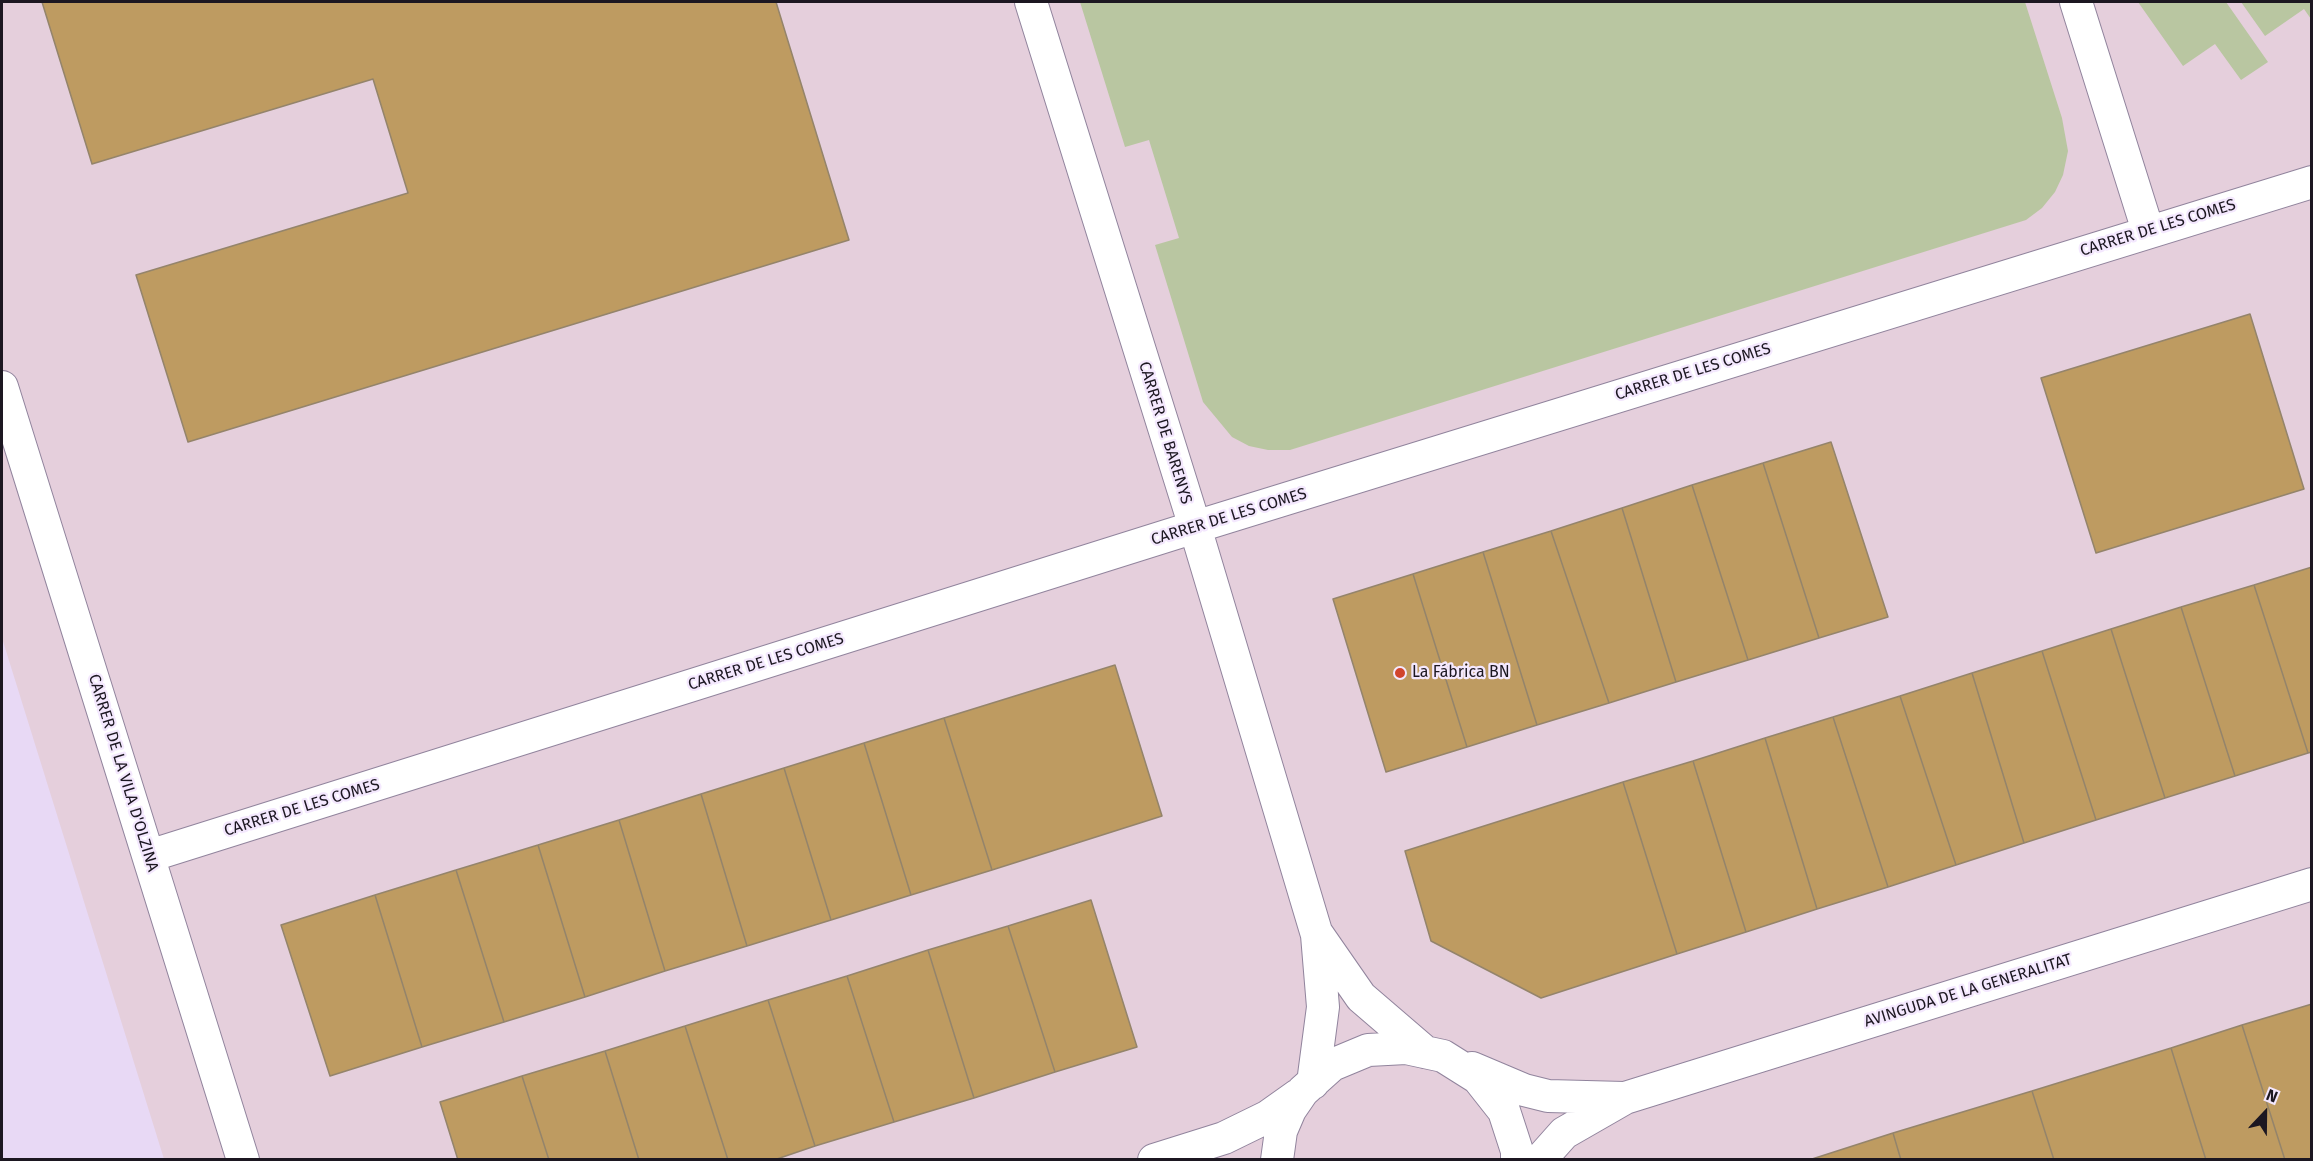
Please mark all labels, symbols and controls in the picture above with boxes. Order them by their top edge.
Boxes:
street label: CARRER DE LES COMES [2078,195,2238,261]
street label: CARRER DE LES COMES [1613,339,1773,405]
street label: CARRER DE BARENYS [1134,359,1196,507]
street label: CARRER DE LES COMES [1149,484,1309,550]
street label: CARRER DE LES COMES [686,629,846,695]
place label: La Fábrica BN [1412,663,1510,683]
marker: La Fábrica BN [1393,666,1407,680]
street label: CARRER DE LA VILA D'OLZINA [84,672,162,874]
street label: CARRER DE LES COMES [222,775,382,841]
street label: AVINGUDA DE LA GENERALITAT [1862,950,2074,1032]
north arrow [2235,1083,2295,1143]
text: N [2263,1085,2280,1107]

